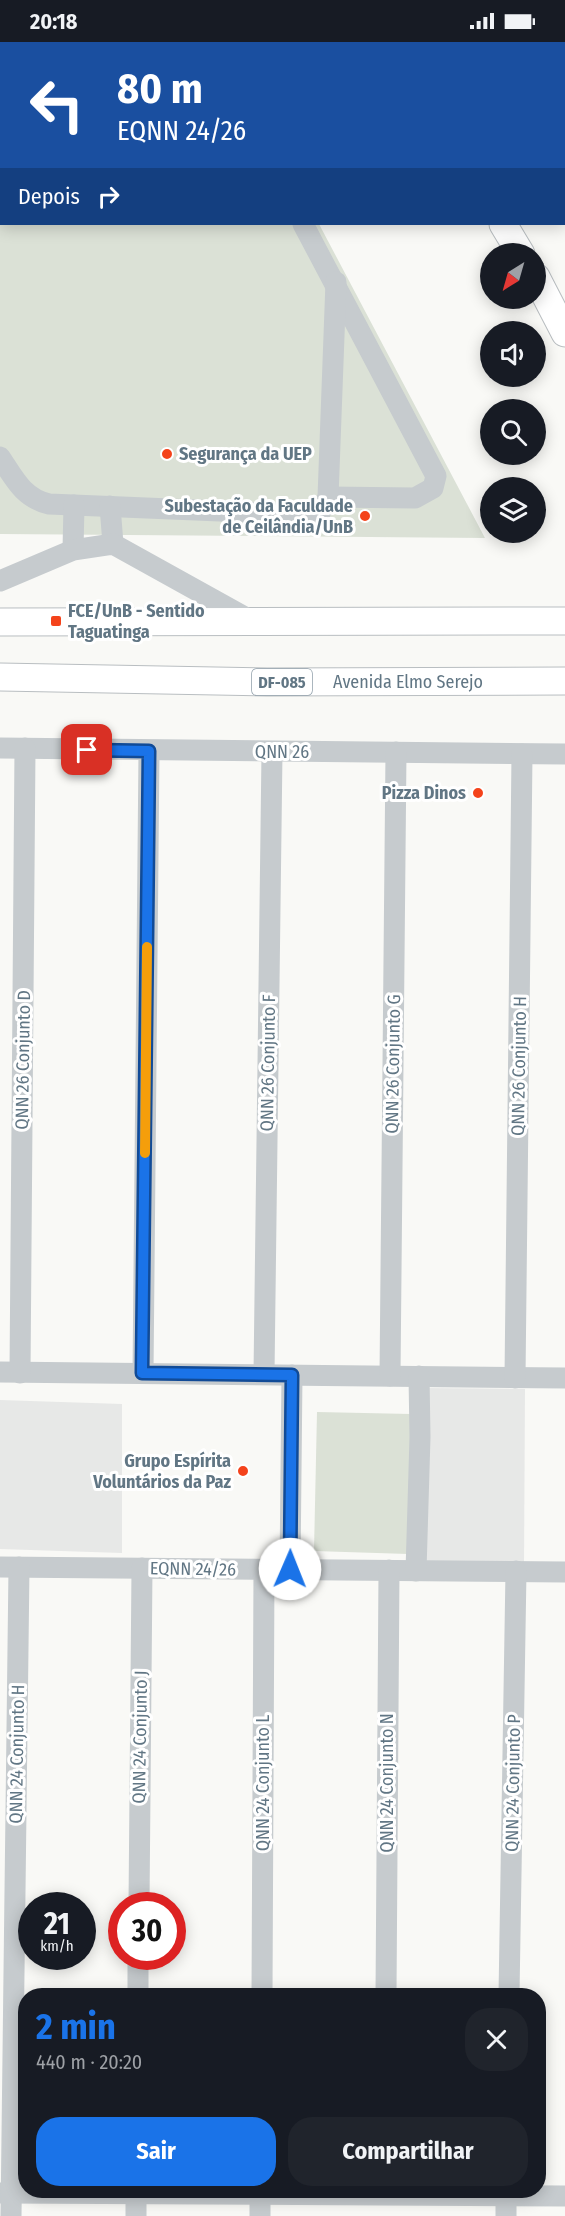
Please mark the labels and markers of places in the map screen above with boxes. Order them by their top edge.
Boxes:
place label: Segurança da UEP [179,443,312,465]
marker: Segurança da UEP [160,447,174,461]
place label: Subestação da Faculdade de Ceilândia/UnB [165,495,353,538]
marker: Subestação da Faculdade de Ceilândia/UnB [358,509,372,523]
place label: FCE/UnB - Sentido Taguatinga [68,600,205,643]
marker: FCE/UnB - Sentido Taguatinga [49,614,63,628]
pin [61,724,112,775]
place label: Pizza Dinos [382,782,466,804]
marker: Pizza Dinos [471,786,485,800]
place label: Grupo Espírita Voluntários da Paz [92,1450,231,1493]
marker: Grupo Espírita Voluntários da Paz [236,1464,250,1478]

